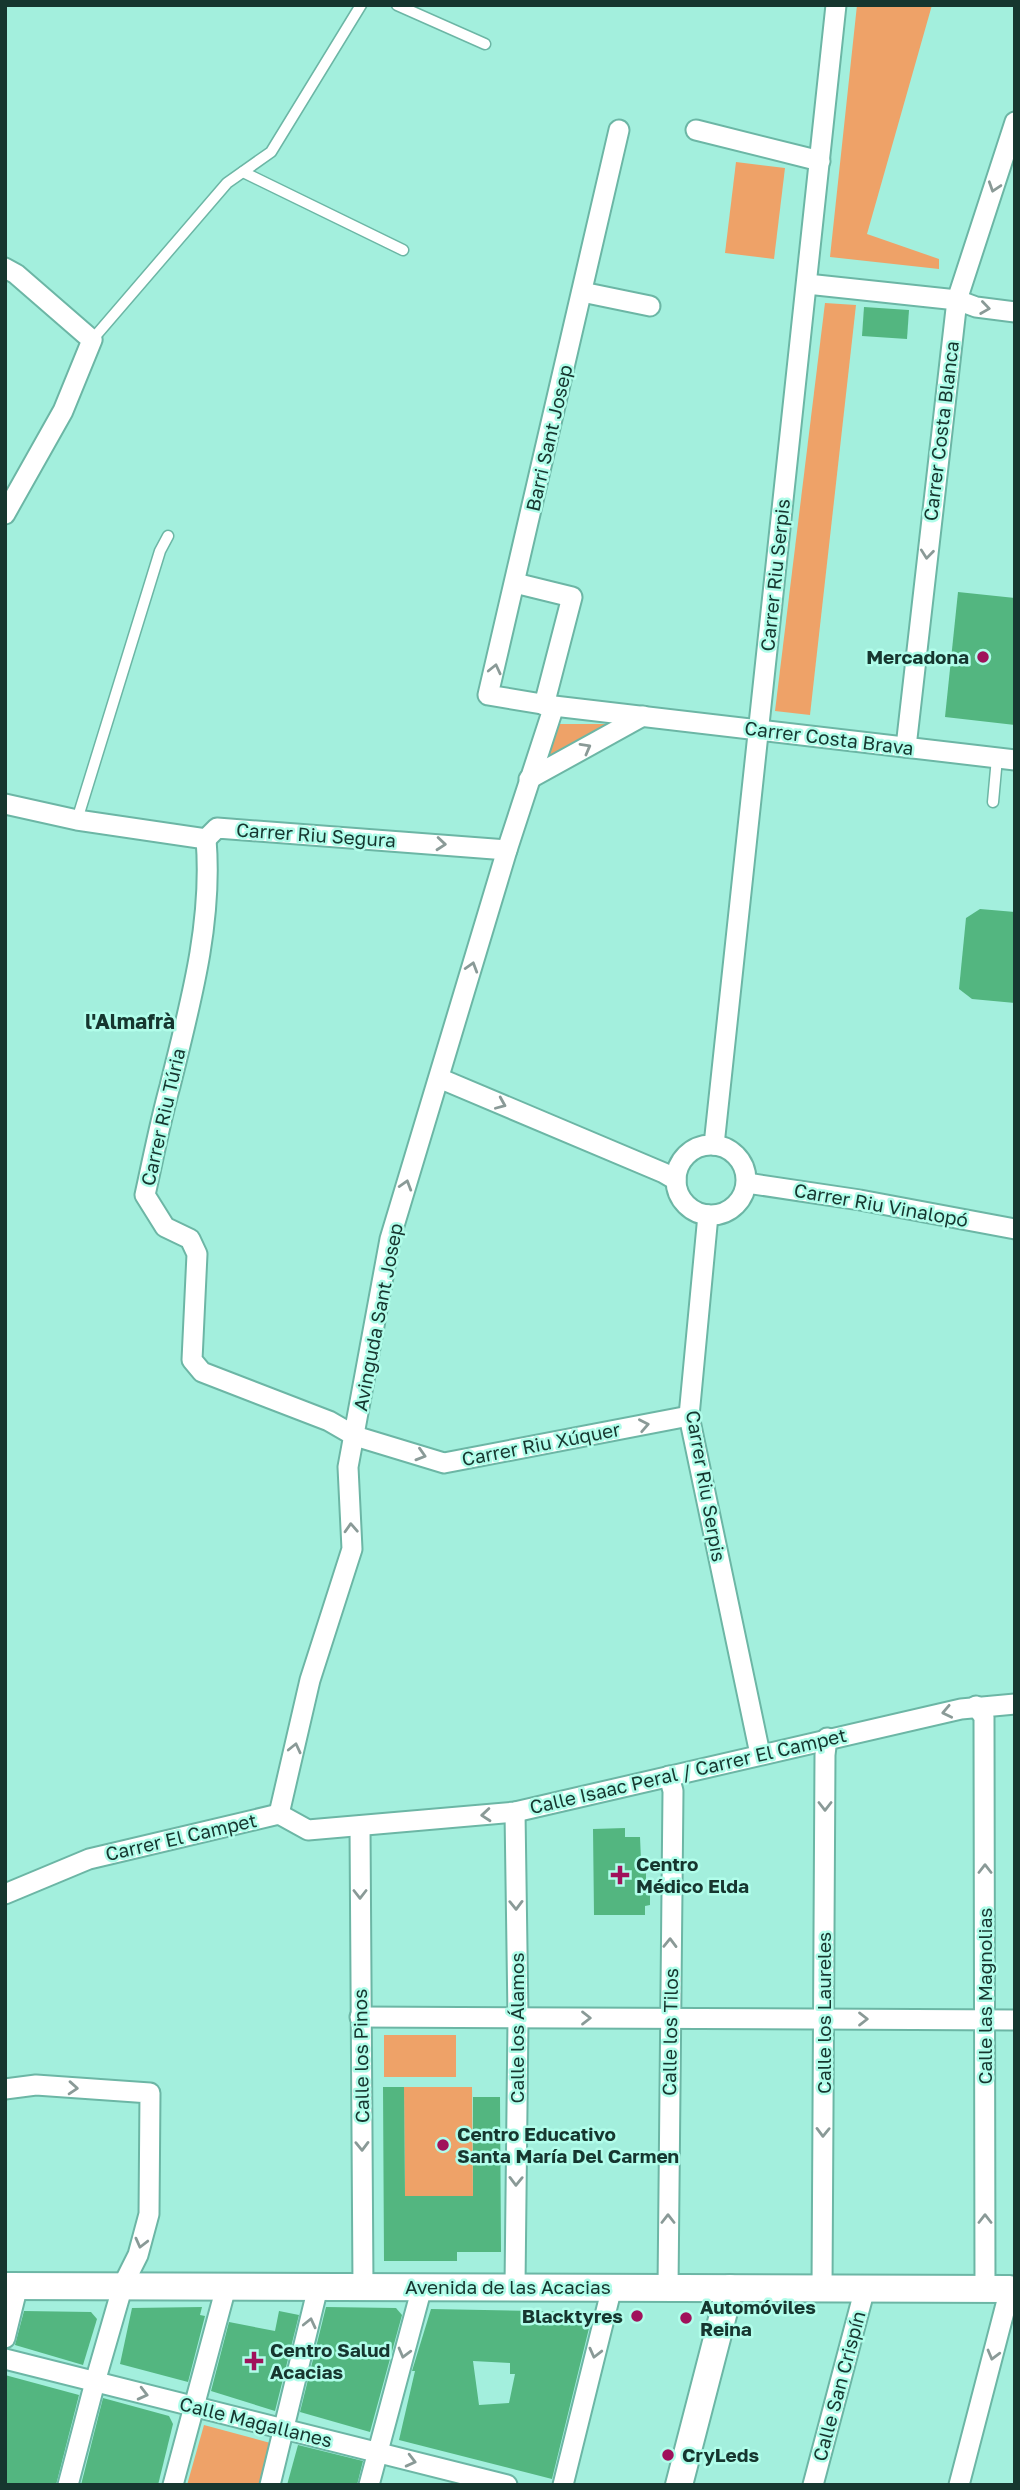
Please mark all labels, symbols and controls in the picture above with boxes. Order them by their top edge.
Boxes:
one-way arrow [987,180,1002,192]
one-way arrow [979,300,991,315]
street label: Carrer Costa Blanca [918,340,963,522]
street label: Barri Sant Josep [520,362,577,513]
street label: Carrer Riu Serpis [755,498,794,652]
one-way arrow [920,548,935,559]
place label: Mercadona [866,645,969,668]
marker: Mercadona [975,649,991,665]
one-way arrow [486,663,501,675]
street label: Carrer Costa Brava [743,716,915,759]
one-way arrow [579,743,591,756]
street label: Carrer Riu Segura [235,817,397,852]
one-way arrow [435,836,446,851]
one-way arrow [464,961,479,973]
district label: l'Almafrà [85,1008,175,1034]
street label: Carrer Riu Túria [136,1046,190,1188]
one-way arrow [495,1096,507,1110]
street label: Carrer Riu Vinalopó [792,1178,970,1231]
one-way arrow [398,1179,413,1191]
street label: Avinguda Sant Josep [348,1221,407,1413]
street label: Carrer Riu Serpis [682,1408,731,1563]
street label: Carrer Riu Xúquer [460,1417,623,1470]
one-way arrow [638,1418,650,1433]
one-way arrow [414,1447,426,1462]
one-way arrow [343,1523,358,1534]
one-way arrow [941,1703,953,1718]
street label: Calle Isaac Peral / Carrer El Campet [527,1723,849,1818]
one-way arrow [286,1742,301,1754]
one-way arrow [817,1802,833,1812]
one-way arrow [480,1807,491,1822]
street label: Carrer El Campet [103,1808,259,1865]
place label: Centro Médico Elda [636,1852,749,1897]
one-way arrow [977,1864,992,1875]
marker: Centro Médico Elda [610,1865,630,1885]
one-way arrow [352,1889,368,1900]
one-way arrow [508,1900,524,1911]
street label: Calle las Magnolias [973,1908,996,2084]
street label: Calle los Laureles [812,1932,835,2094]
one-way arrow [663,1937,678,1948]
street label: Calle los Álamos [505,1953,528,2103]
street label: Calle los Tilos [657,1968,682,2096]
street label: Calle los Pinos [348,1989,373,2123]
one-way arrow [581,2010,592,2026]
one-way arrow [858,2011,868,2027]
one-way arrow [68,2080,79,2095]
place label: Centro Educativo Santa María Del Carmen [457,2122,679,2167]
one-way arrow [815,2127,831,2138]
marker: Centro Educativo Santa María Del Carmen [435,2137,451,2153]
one-way arrow [354,2140,369,2151]
one-way arrow [508,2177,524,2187]
one-way arrow [660,2214,676,2224]
one-way arrow [977,2214,993,2224]
one-way arrow [135,2237,149,2249]
street label: Avenida de las Acacias [405,2275,611,2298]
place label: Automóviles Reina [700,2295,816,2340]
place label: Blacktyres [522,2304,623,2327]
marker: Blacktyres [629,2308,645,2324]
street label: Calle San Crispín [807,2308,870,2464]
marker: Automóviles Reina [678,2310,694,2326]
one-way arrow [301,2317,316,2329]
place label: Centro Salud Acacias [270,2338,390,2383]
one-way arrow [398,2347,412,2359]
one-way arrow [589,2347,603,2359]
one-way arrow [987,2349,1001,2361]
marker: Centro Salud Acacias [244,2351,264,2371]
one-way arrow [137,2386,149,2400]
street label: Calle Magallanes [177,2391,335,2452]
place label: CryLeds [682,2443,760,2466]
marker: CryLeds [660,2447,676,2463]
one-way arrow [405,2453,417,2467]

